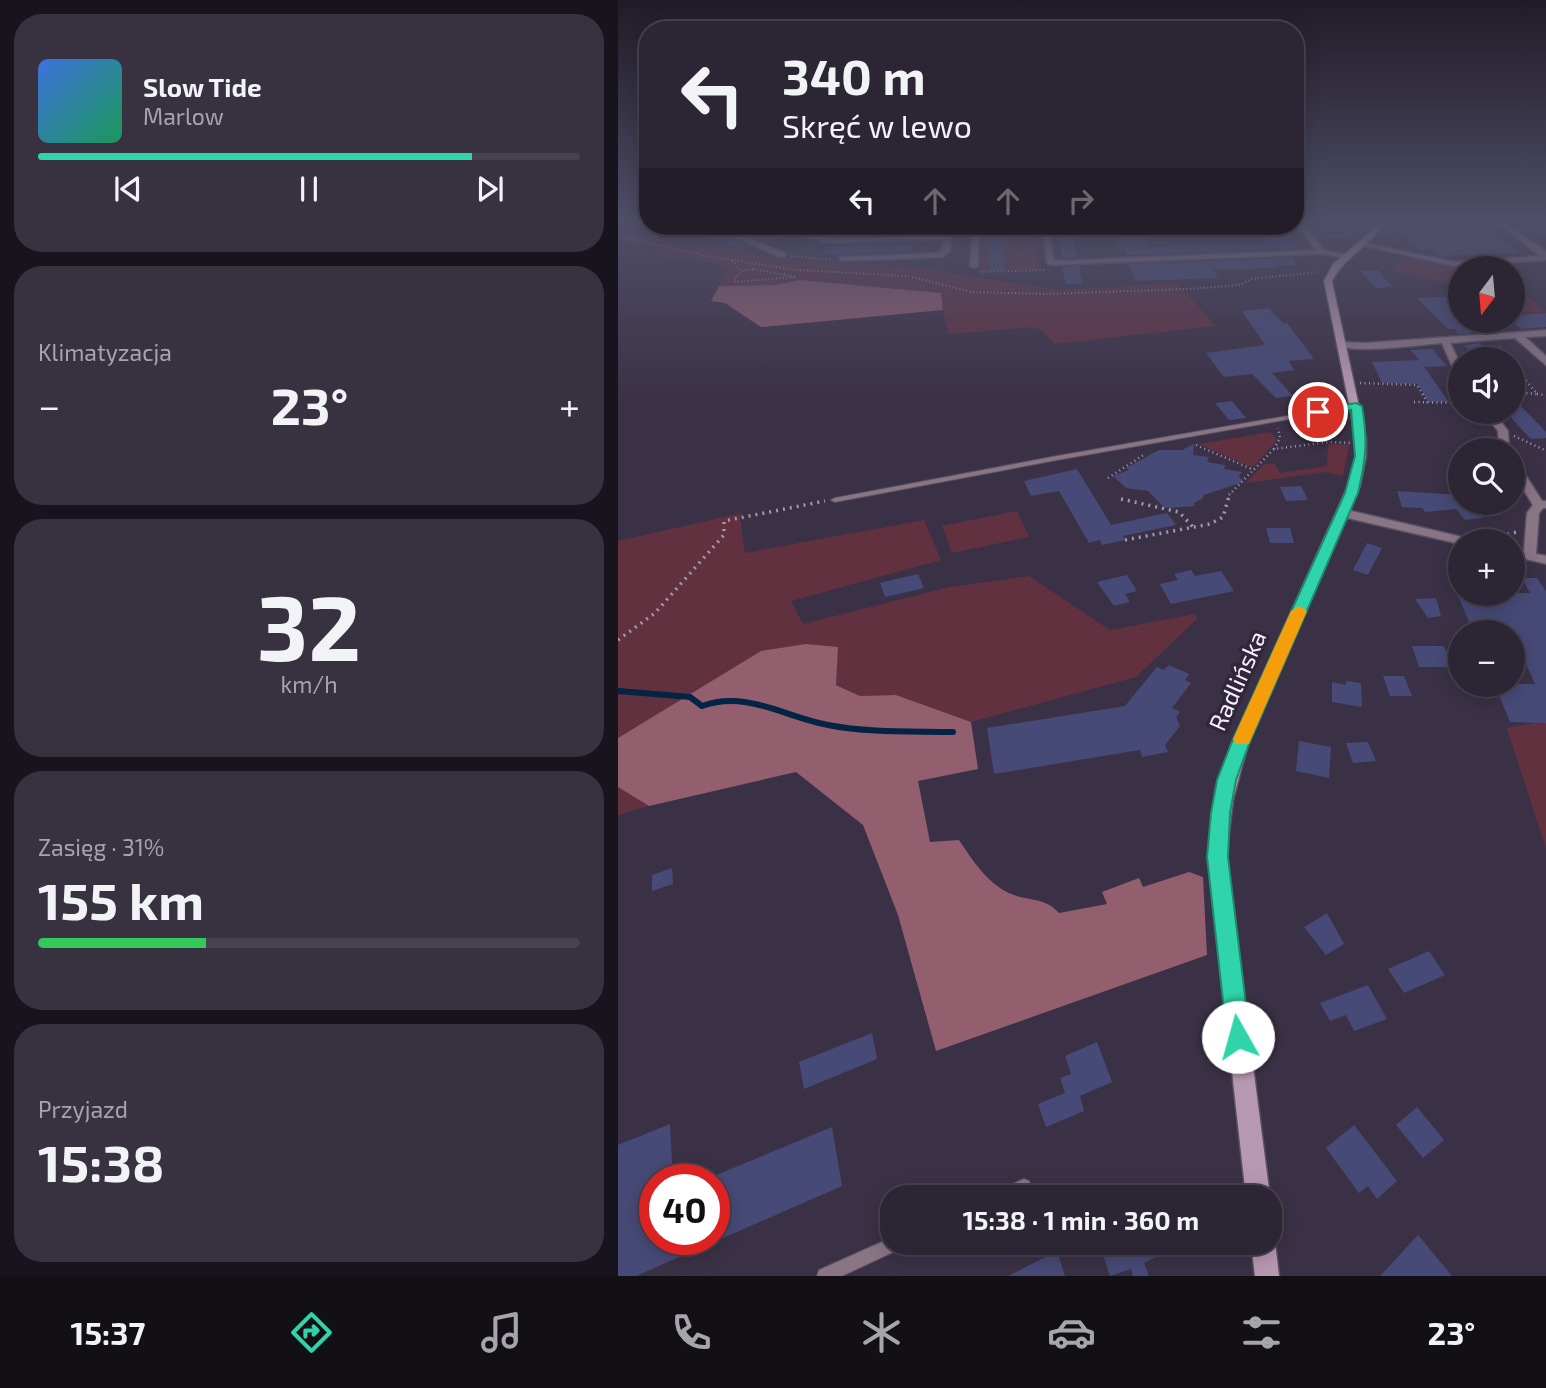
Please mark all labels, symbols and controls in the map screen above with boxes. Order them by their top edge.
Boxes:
text: 340 m [782,46,926,105]
icon: left [667,49,758,140]
text: Slow Tide [143,71,262,102]
text: Marlow [143,102,224,130]
text: Skręć w lewo [782,106,972,144]
icon: previous [109,170,147,208]
icon: pause [290,170,328,208]
icon: next [471,170,509,208]
icon: left [843,182,881,220]
icon: ahead [916,182,954,220]
icon: ahead [989,182,1027,220]
icon: right [1062,182,1100,220]
north arrow [1448,256,1524,332]
map controls [1448,256,1525,697]
text: Klimatyzacja [38,338,172,366]
button: sound [1448,347,1525,424]
text: 23° [271,373,348,435]
text: − [38,382,60,428]
text: + [559,382,580,428]
pin [1288,382,1348,442]
icon: arrive [1299,393,1337,431]
button: search [1448,438,1525,515]
button: + [1448,529,1525,606]
text: 32 [257,570,361,679]
button: − [1448,620,1525,697]
street label: Radlińska [1202,626,1272,735]
text: km/h [280,670,338,698]
text: Zasięg · 31% [38,833,164,861]
text: 155 km [38,868,204,930]
position arrow [1201,1000,1275,1074]
text: Przyjazd [38,1095,128,1123]
text: 15:38 [38,1130,164,1192]
speed limit sign: 40 [639,1164,730,1255]
text: 15:38 · 1 min · 360 m [963,1204,1199,1235]
icon: directions [287,1308,336,1357]
icon: music [477,1308,526,1357]
icon: phone [667,1308,716,1357]
icon: climate [857,1308,906,1357]
icon: car [1047,1308,1096,1357]
icon: filters [1237,1308,1286,1357]
text: 15:37 [71,1313,145,1351]
text: 23° [1428,1313,1475,1351]

